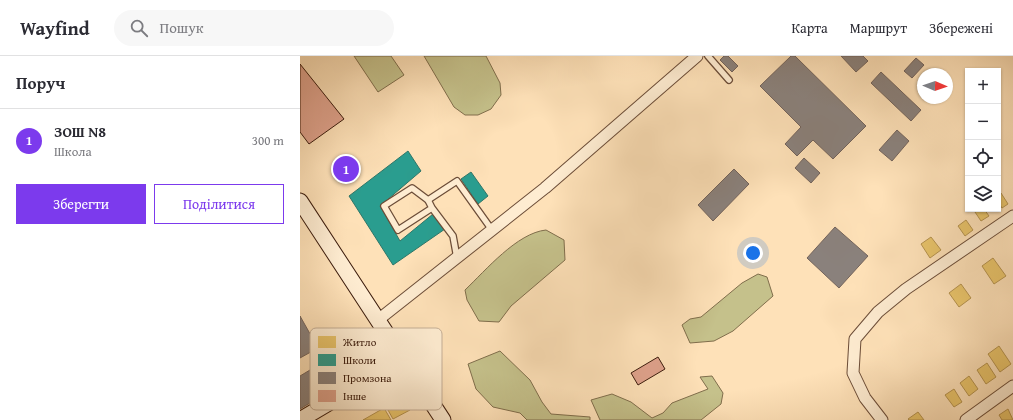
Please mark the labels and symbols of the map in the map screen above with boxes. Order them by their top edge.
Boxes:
north arrow [917,68,953,104]
pin: 1 [333,154,359,184]
your location [743,243,763,263]
legend [310,328,442,410]
text: Житло [342,334,377,350]
text: Школи [343,352,377,368]
text: Промзона [343,370,392,386]
text: Інше [343,388,366,404]

